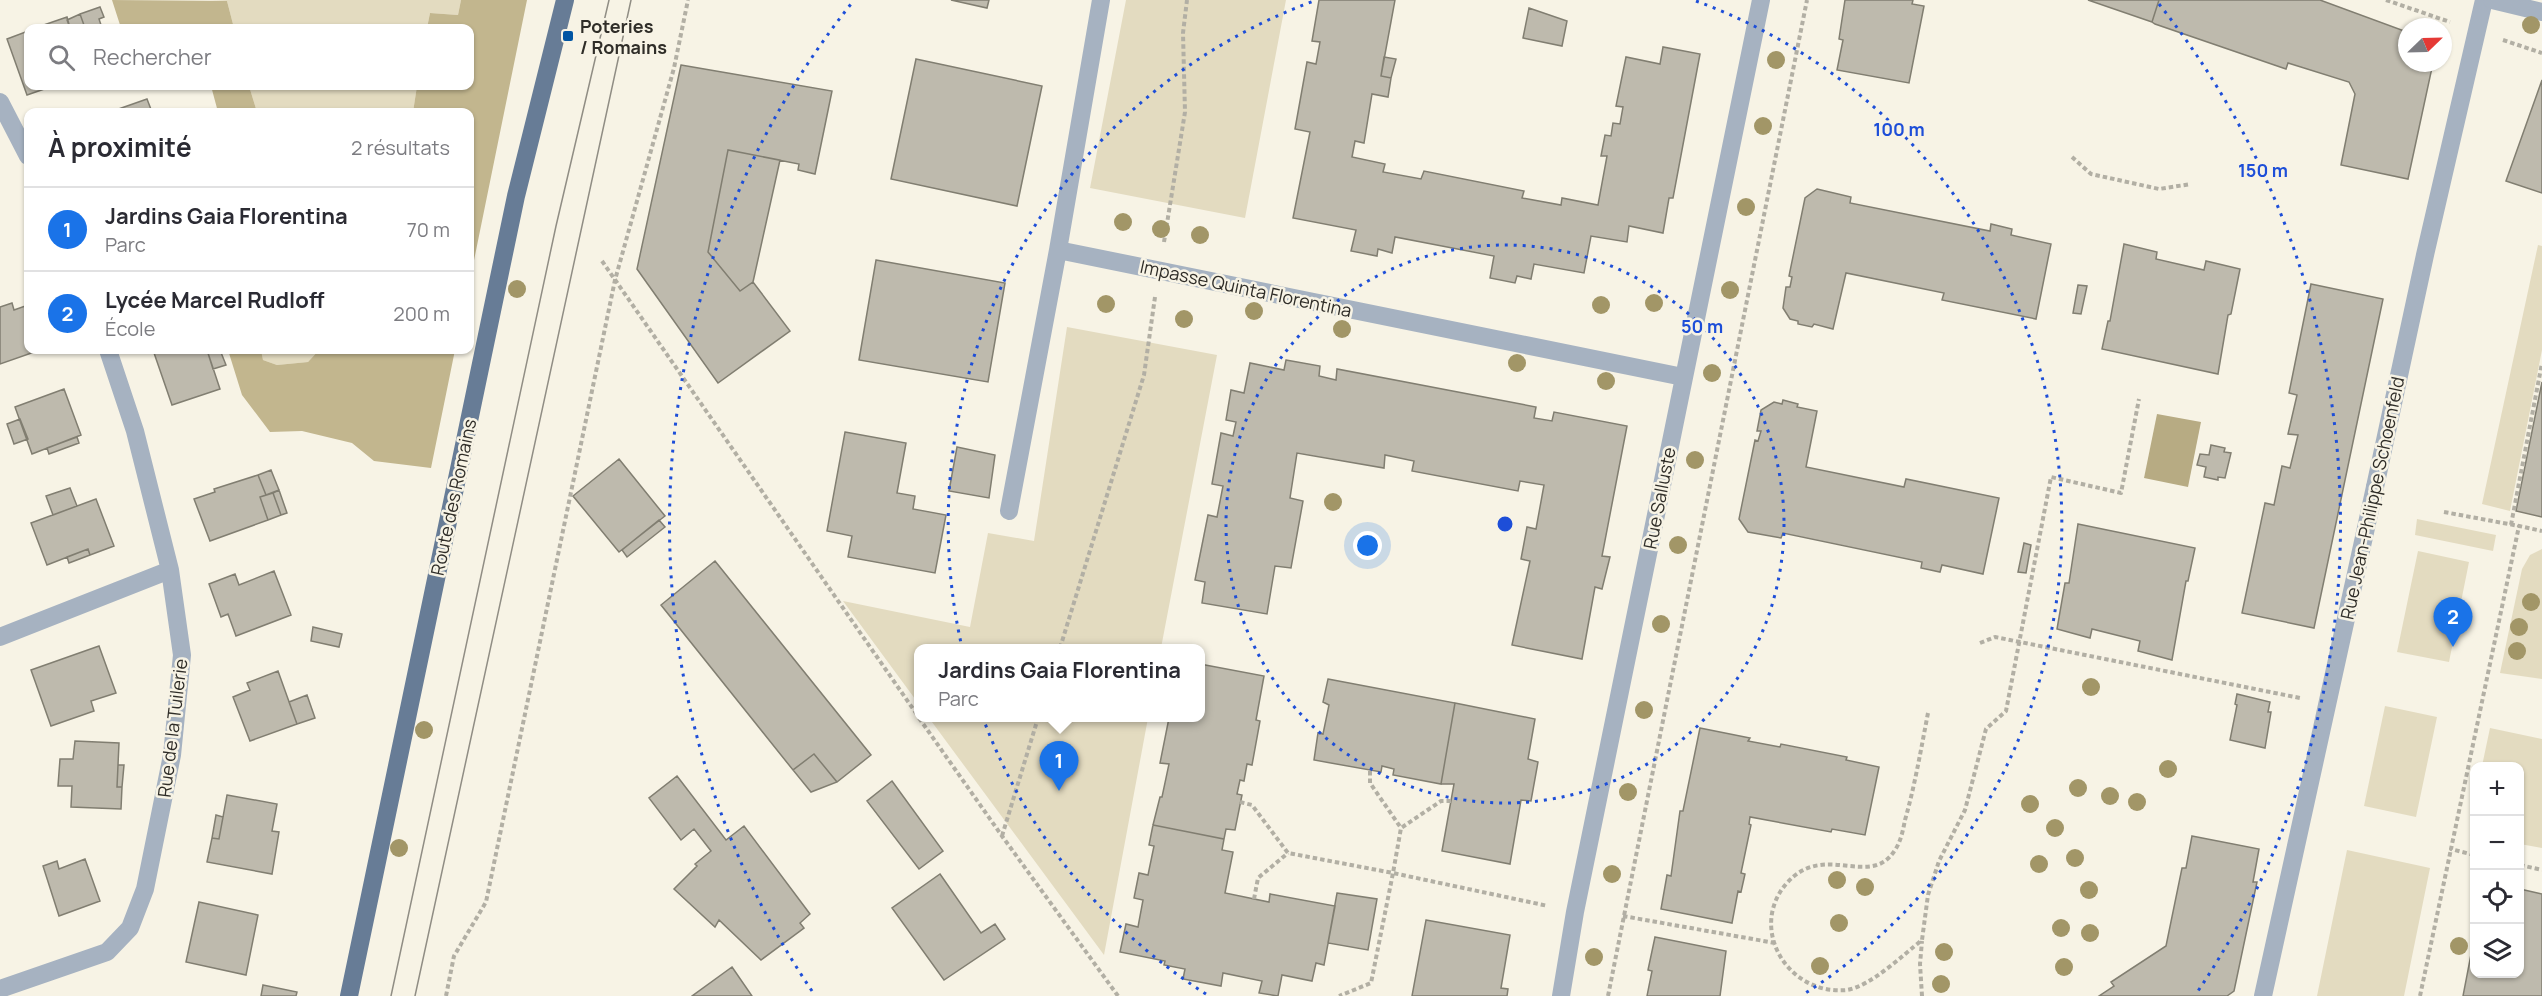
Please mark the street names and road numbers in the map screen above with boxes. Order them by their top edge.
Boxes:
street label: Impasse Quinta Florentina [1138,254,1354,322]
street label: Rue Jean-Philippe Schoenfeld [2335,374,2409,622]
street label: Route des Romains [425,416,481,578]
street label: Rue Salluste [1637,445,1681,551]
street label: Rue de la Tuilerie [152,657,192,799]

